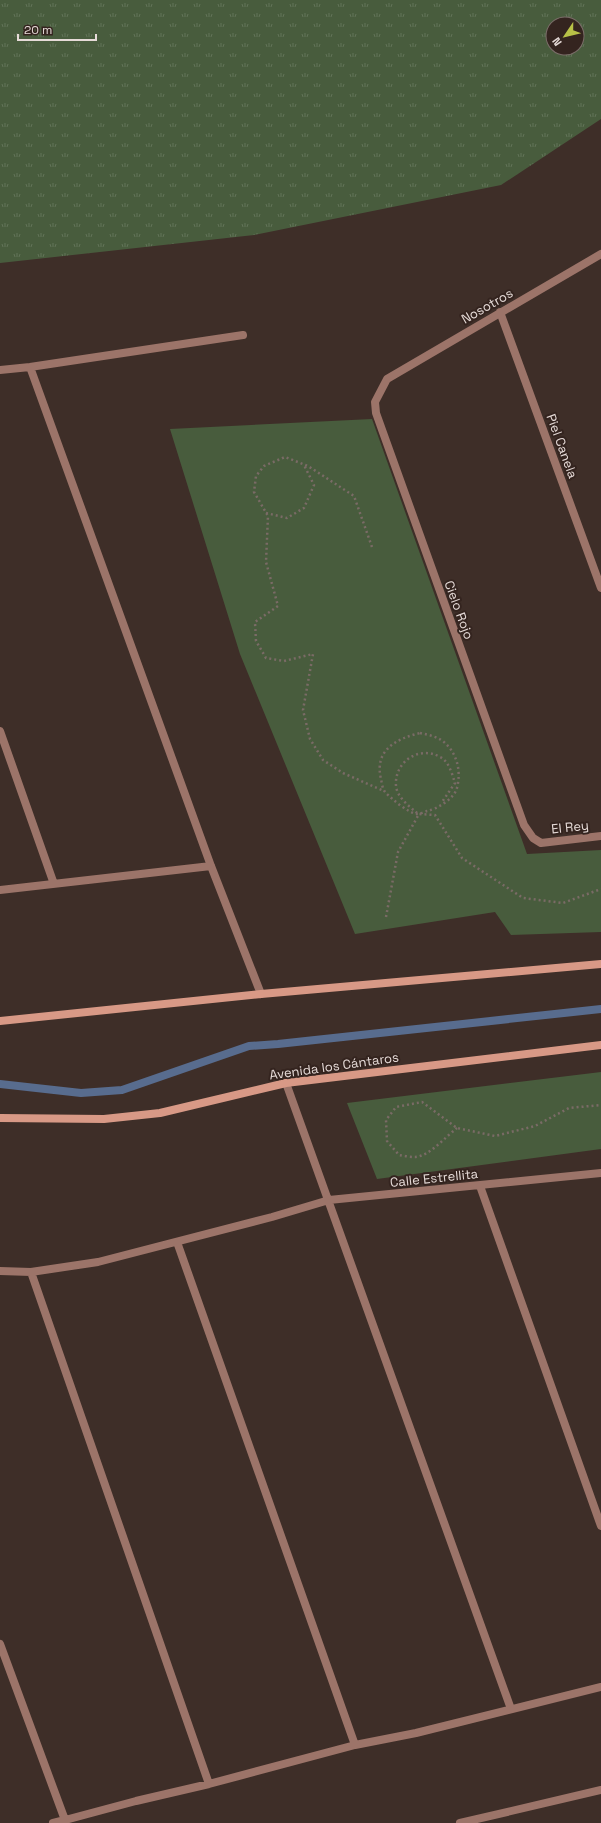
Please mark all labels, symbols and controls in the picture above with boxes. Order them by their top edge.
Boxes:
scale bar [18,16,96,42]
north arrow [545,16,585,56]
text: 20 m [24,22,52,38]
text: N [549,35,565,49]
street label: Nosotros [458,284,516,328]
street label: Piel Canela [542,411,582,481]
street label: Cielo Rojo [441,578,477,642]
street label: El Rey [550,817,590,837]
street label: Avenida los Cántaros [268,1048,400,1084]
street label: Calle Estrellita [389,1165,479,1191]

